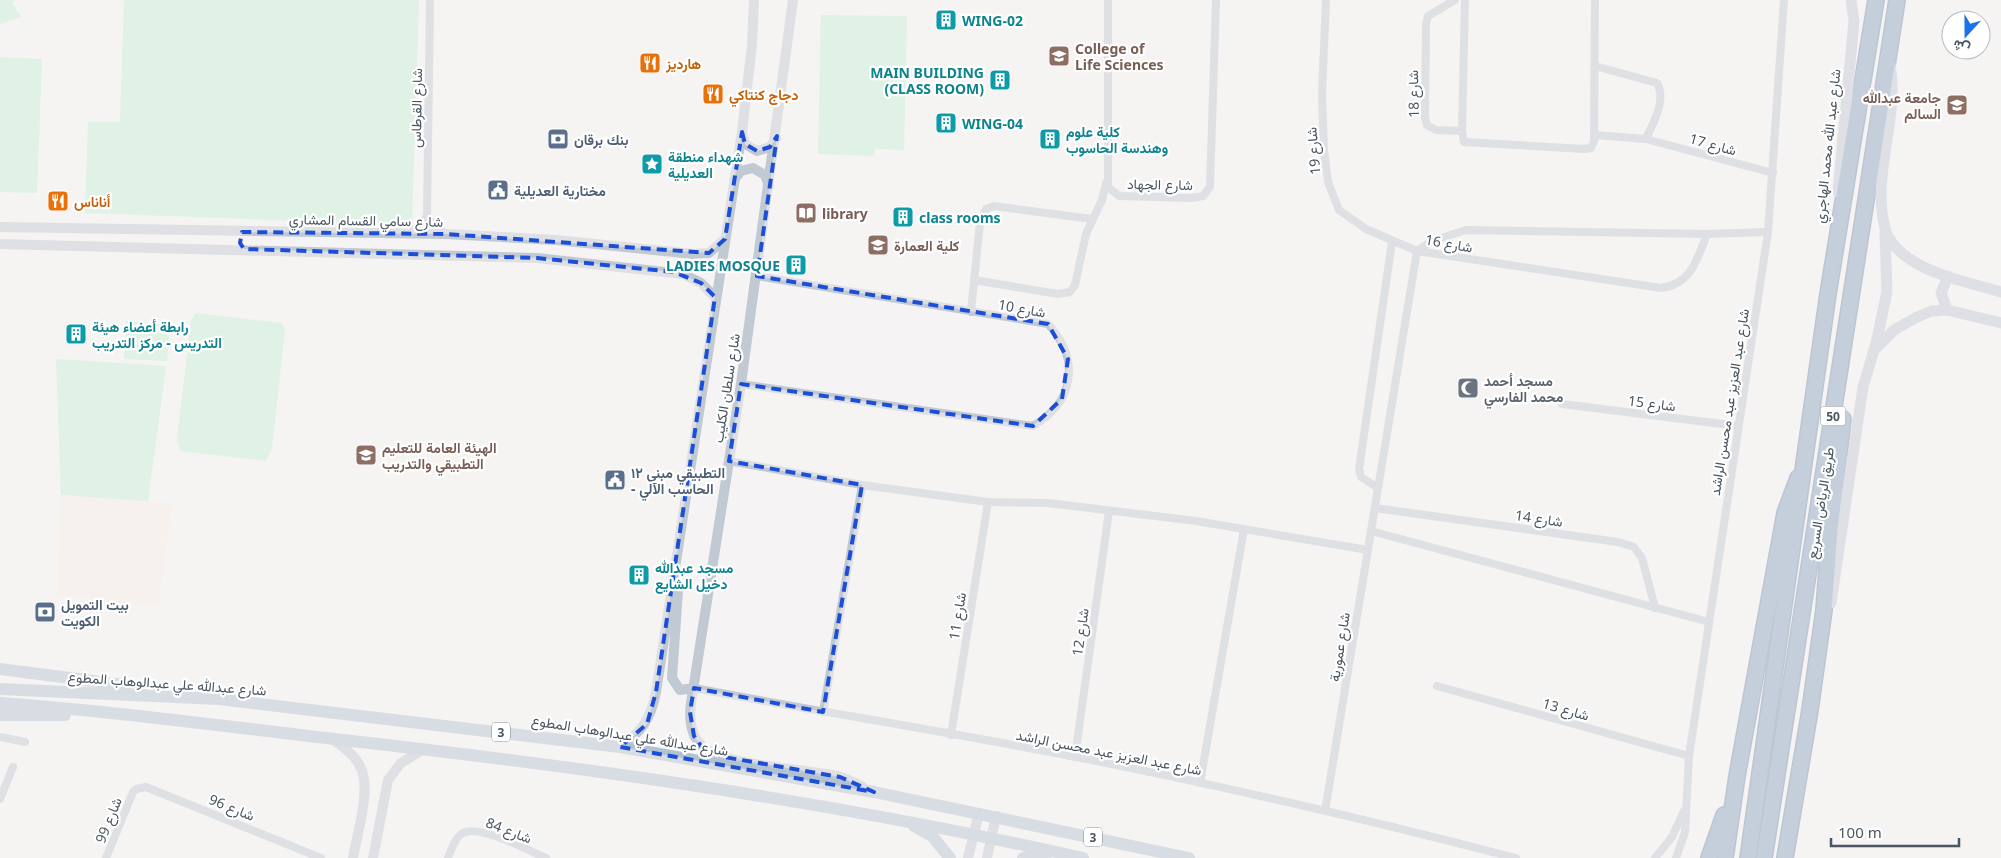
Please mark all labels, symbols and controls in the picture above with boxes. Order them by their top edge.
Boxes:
building icon: WING-02 [934,8,958,32]
north arrow [1941,10,1991,60]
place label: WING-02 [962,11,1023,30]
text: ش [1950,36,1972,59]
place label: College of Life Sciences [1075,39,1164,74]
school or university icon: College of Life Sciences [1047,44,1071,68]
restaurant icon: هارديز [638,51,662,75]
place label: هارديز [665,54,701,73]
place label: MAIN BUILDING (CLASS ROOM) [870,63,984,98]
street label: شارع القرطاس [406,68,428,148]
building icon: MAIN BUILDING (CLASS ROOM) [988,68,1012,92]
street label: شارع عبد الله محمد الهاجري [1809,68,1848,224]
street label: شارع 18 [1403,70,1425,118]
restaurant icon: دجاج كنتاكي [701,82,725,106]
place label: دجاج كنتاكي [729,85,798,107]
place label: جامعة عبدالله السالم [1863,88,1941,123]
school or university icon: جامعة عبدالله السالم [1945,93,1969,117]
building icon: WING-04 [934,111,958,135]
place label: WING-04 [962,114,1023,133]
place label: كلية علوم وهندسة الحاسوب [1066,122,1168,157]
street label: شارع 19 [1301,126,1327,176]
bank icon: بنك برقان [546,127,570,151]
building icon: كلية علوم وهندسة الحاسوب [1038,127,1062,151]
street label: شارع 17 [1687,129,1739,161]
place label: بنك برقان [574,130,629,149]
place label: شهداء منطقة العديلية [668,147,743,182]
place icon: شهداء منطقة العديلية [640,152,664,176]
street label: شارع الجهاد [1127,174,1193,196]
public building icon: مختارية العديلية [486,178,510,202]
place label: مختارية العديلية [514,181,606,200]
restaurant icon: أناناس [46,189,70,213]
place label: أناناس [74,192,111,211]
library icon: library [794,201,818,225]
place label: library [822,204,868,223]
building icon: class rooms [891,205,915,229]
place label: class rooms [919,208,1001,227]
street label: شارع سامي القسام المشاري [289,209,443,234]
street label: شارع 16 [1423,229,1474,258]
school or university icon: كلية العمارة [866,233,890,257]
place label: كلية العمارة [894,236,959,255]
building icon: LADIES MOSQUE [784,253,808,277]
place label: LADIES MOSQUE [666,256,780,275]
street label: شارع 10 [996,294,1047,323]
street label: شارع عبد العزيز عبد محسن الراشد [1705,307,1755,497]
place label: رابطة أعضاء هيئة التدريس - مركز التدريب [92,317,222,352]
building icon: رابطة أعضاء هيئة التدريس - مركز التدريب [64,322,88,346]
street label: شارع سلطان الكليب [708,332,746,444]
place label: مسجد أحمد محمد الفارسي [1484,371,1564,409]
mosque icon: مسجد أحمد محمد الفارسي [1456,376,1480,400]
street label: شارع 15 [1627,391,1677,417]
road number: 50 [1820,406,1846,426]
place label: الهيئة العامة للتعليم التطبيقي والتدريب [382,438,497,476]
school or university icon: الهيئة العامة للتعليم التطبيقي والتدريب [354,443,378,467]
street label: طريق الرياض السريع [1802,446,1840,561]
place label: التطبيقي مبنى ١٢ - الحاسب الآلي [631,463,725,501]
public building icon: التطبيقي مبنى ١٢ - الحاسب الآلي [603,468,627,492]
street label: شارع 14 [1514,505,1564,533]
place label: مسجد عبدالله دخيل الشايع [655,558,734,594]
building icon: مسجد عبدالله دخيل الشايع [627,563,651,587]
street label: شارع 11 [944,591,972,641]
place label: بيت التمويل الكويت [61,595,129,630]
bank icon: بيت التمويل الكويت [33,600,57,624]
street label: شارع 12 [1067,607,1095,657]
street label: شارع عمورية [1324,611,1356,683]
street label: شارع عبدالله علي عبدالوهاب المطوع [67,667,267,702]
street label: شارع 13 [1540,693,1592,727]
street label: شارع عبدالله علي عبدالوهاب المطوع [530,710,730,763]
road number: 3 [492,722,510,742]
street label: شارع عبد العزيز عبد محسن الراشد [1014,725,1204,781]
street label: شارع 96 [206,789,258,827]
street label: شارع 99 [90,794,128,846]
street label: شارع 84 [483,813,535,849]
scale bar [1831,816,1958,848]
text: 100 m [1838,822,1882,842]
road number: 3 [1084,828,1102,846]

